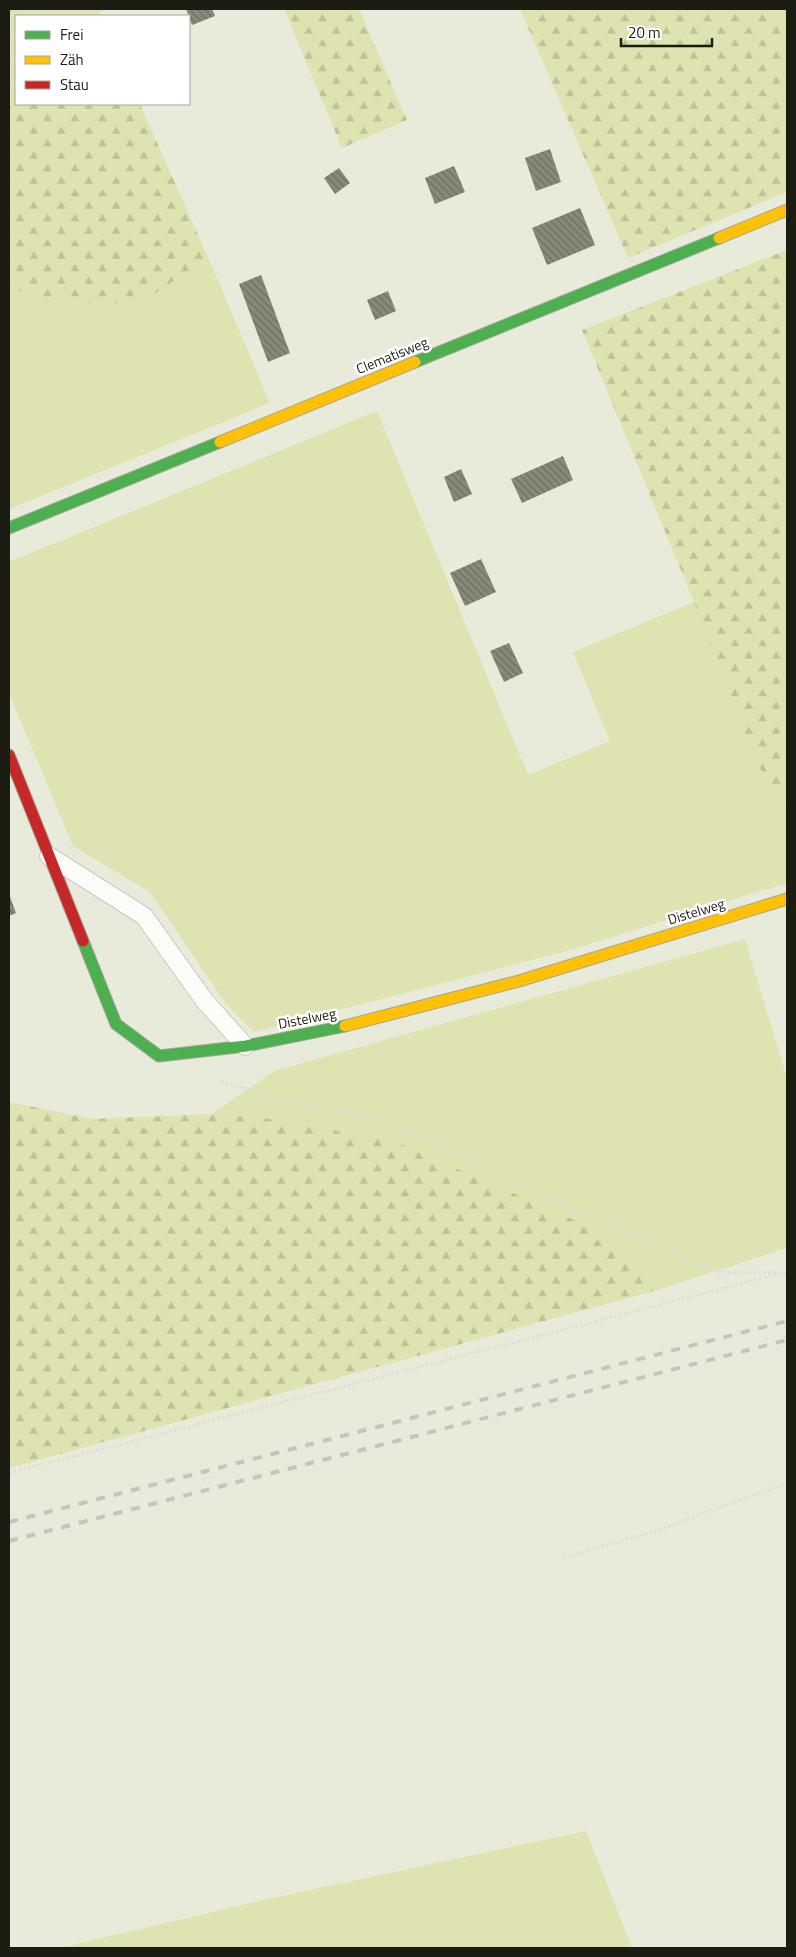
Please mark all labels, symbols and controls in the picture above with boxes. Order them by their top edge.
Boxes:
legend [15,15,190,105]
scale bar [621,15,712,47]
text: 20 m [628,21,661,44]
text: Frei [60,23,83,46]
text: Zäh [60,48,84,71]
text: Stau [60,73,89,96]
street label: Clematisweg [353,331,431,379]
street label: Distelweg [665,892,727,930]
street label: Distelweg [276,1002,338,1034]

